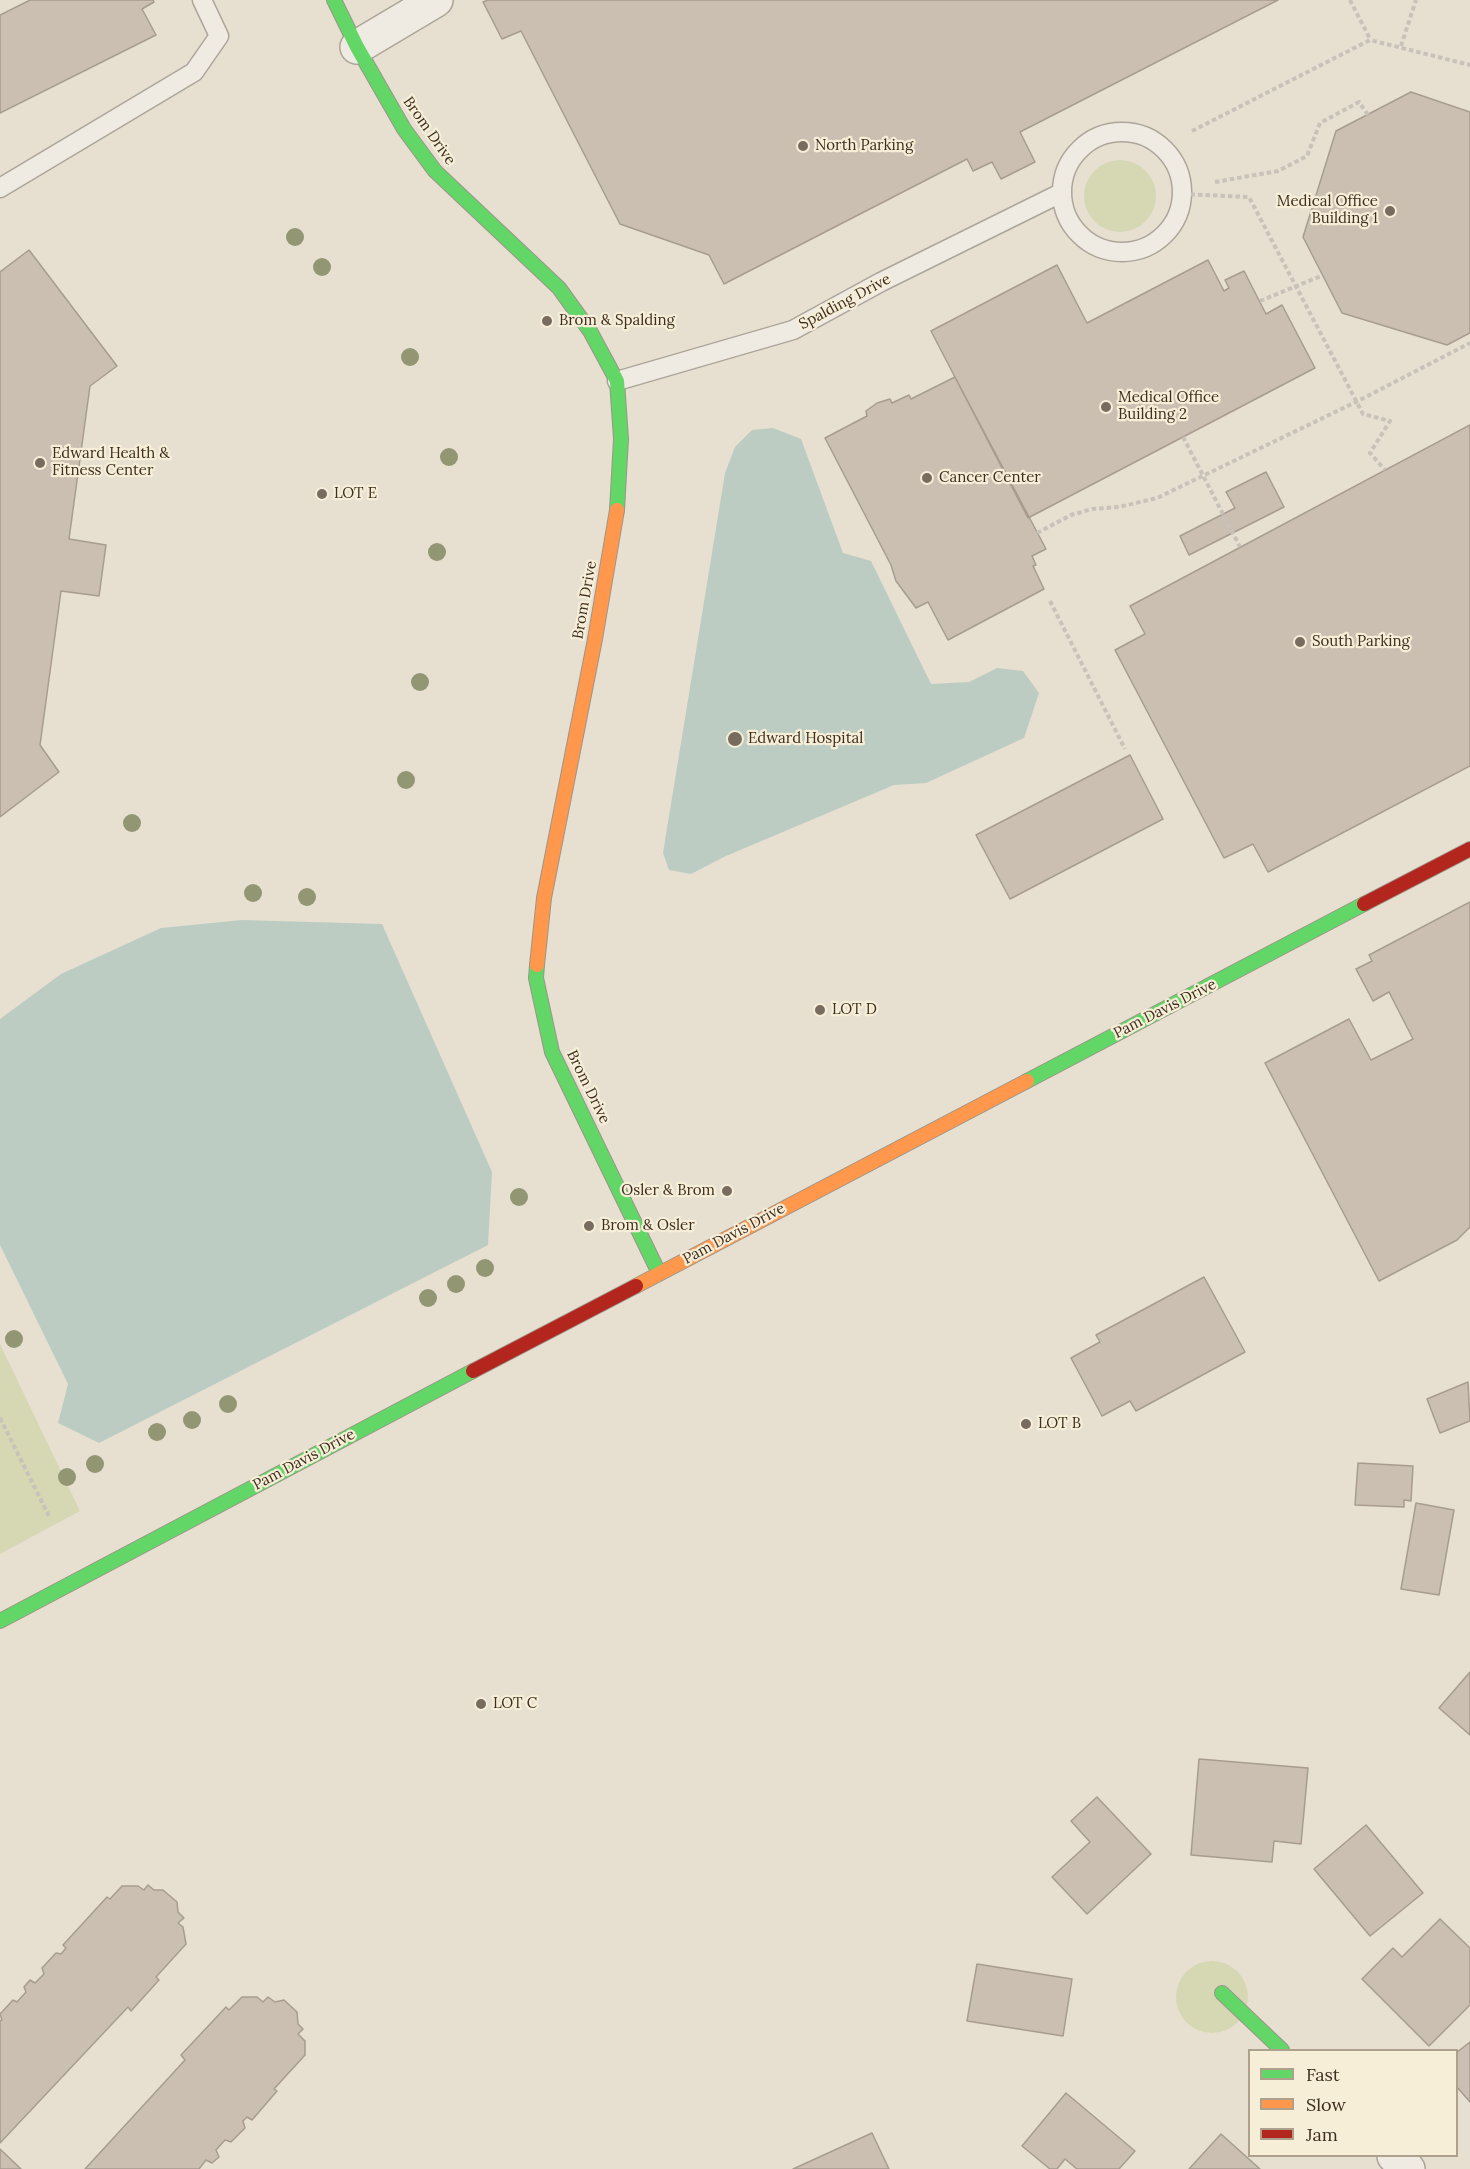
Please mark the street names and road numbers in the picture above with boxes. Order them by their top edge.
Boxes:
street label: Brom Drive [399,93,459,169]
street label: Spalding Drive [796,270,894,334]
street label: Brom Drive [569,559,601,641]
street label: Pam Davis Drive [1111,975,1219,1043]
street label: Brom Drive [563,1047,613,1127]
street label: Pam Davis Drive [680,1200,788,1268]
street label: Pam Davis Drive [250,1426,358,1494]

